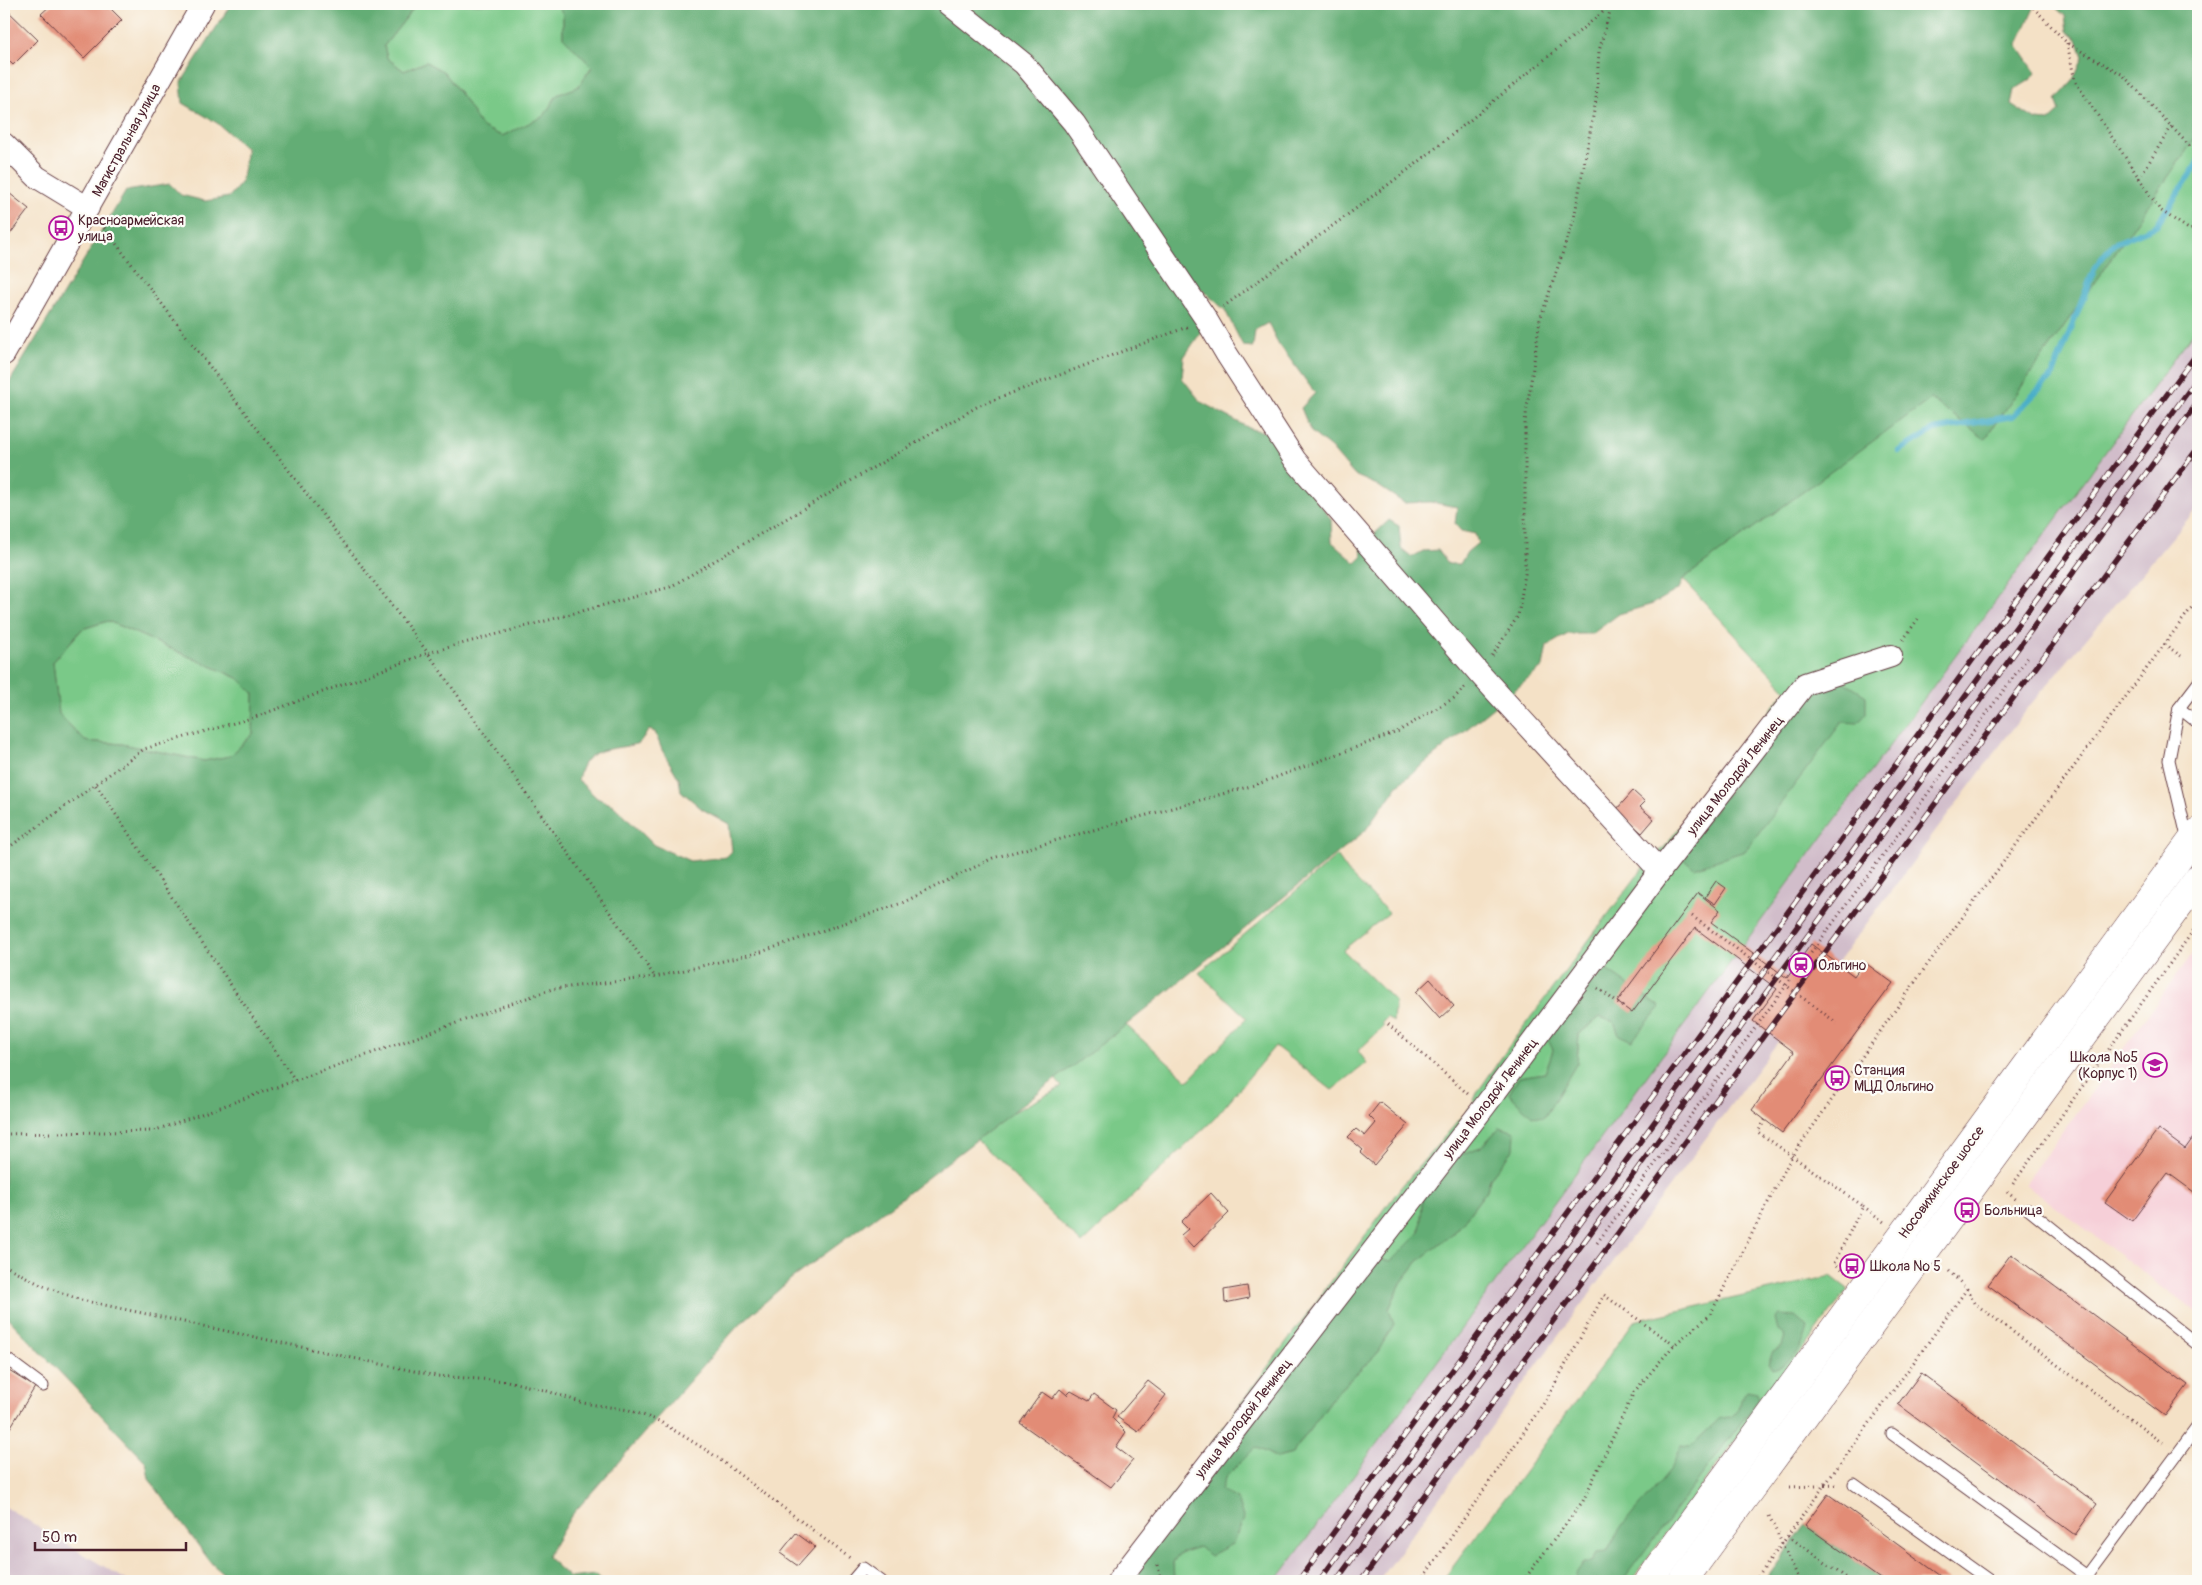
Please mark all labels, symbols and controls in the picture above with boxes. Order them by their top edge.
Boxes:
street label: Магистральная улица [88,81,164,200]
place label: Красноармейская улица [77,212,184,245]
bus stop icon: Красноармейская улица [48,215,74,241]
street label: улица Молодой Ленинец [1683,712,1788,839]
station icon: Ольгино [1788,952,1814,978]
place label: Ольгино [1818,957,1867,974]
street label: улица Молодой Ленинец [1439,1034,1542,1163]
place label: Школа №5 (Корпус 1) [2070,1049,2138,1082]
school or university icon: Школа №5 (Корпус 1) [2142,1052,2168,1078]
place label: Станция МЦД Ольгино [1854,1062,1934,1095]
bus stop icon: Станция МЦД Ольгино [1824,1065,1850,1091]
street label: Носовихинское шоссе [1895,1123,1988,1242]
bus stop icon: Больница [1954,1197,1980,1223]
place label: Больница [1984,1202,2042,1219]
bus stop icon: Школа № 5 [1839,1253,1865,1279]
place label: Школа № 5 [1870,1258,1941,1275]
street label: улица Молодой Ленинец [1191,1355,1296,1482]
scale bar [35,1520,186,1552]
text: 50 m [42,1528,77,1547]

